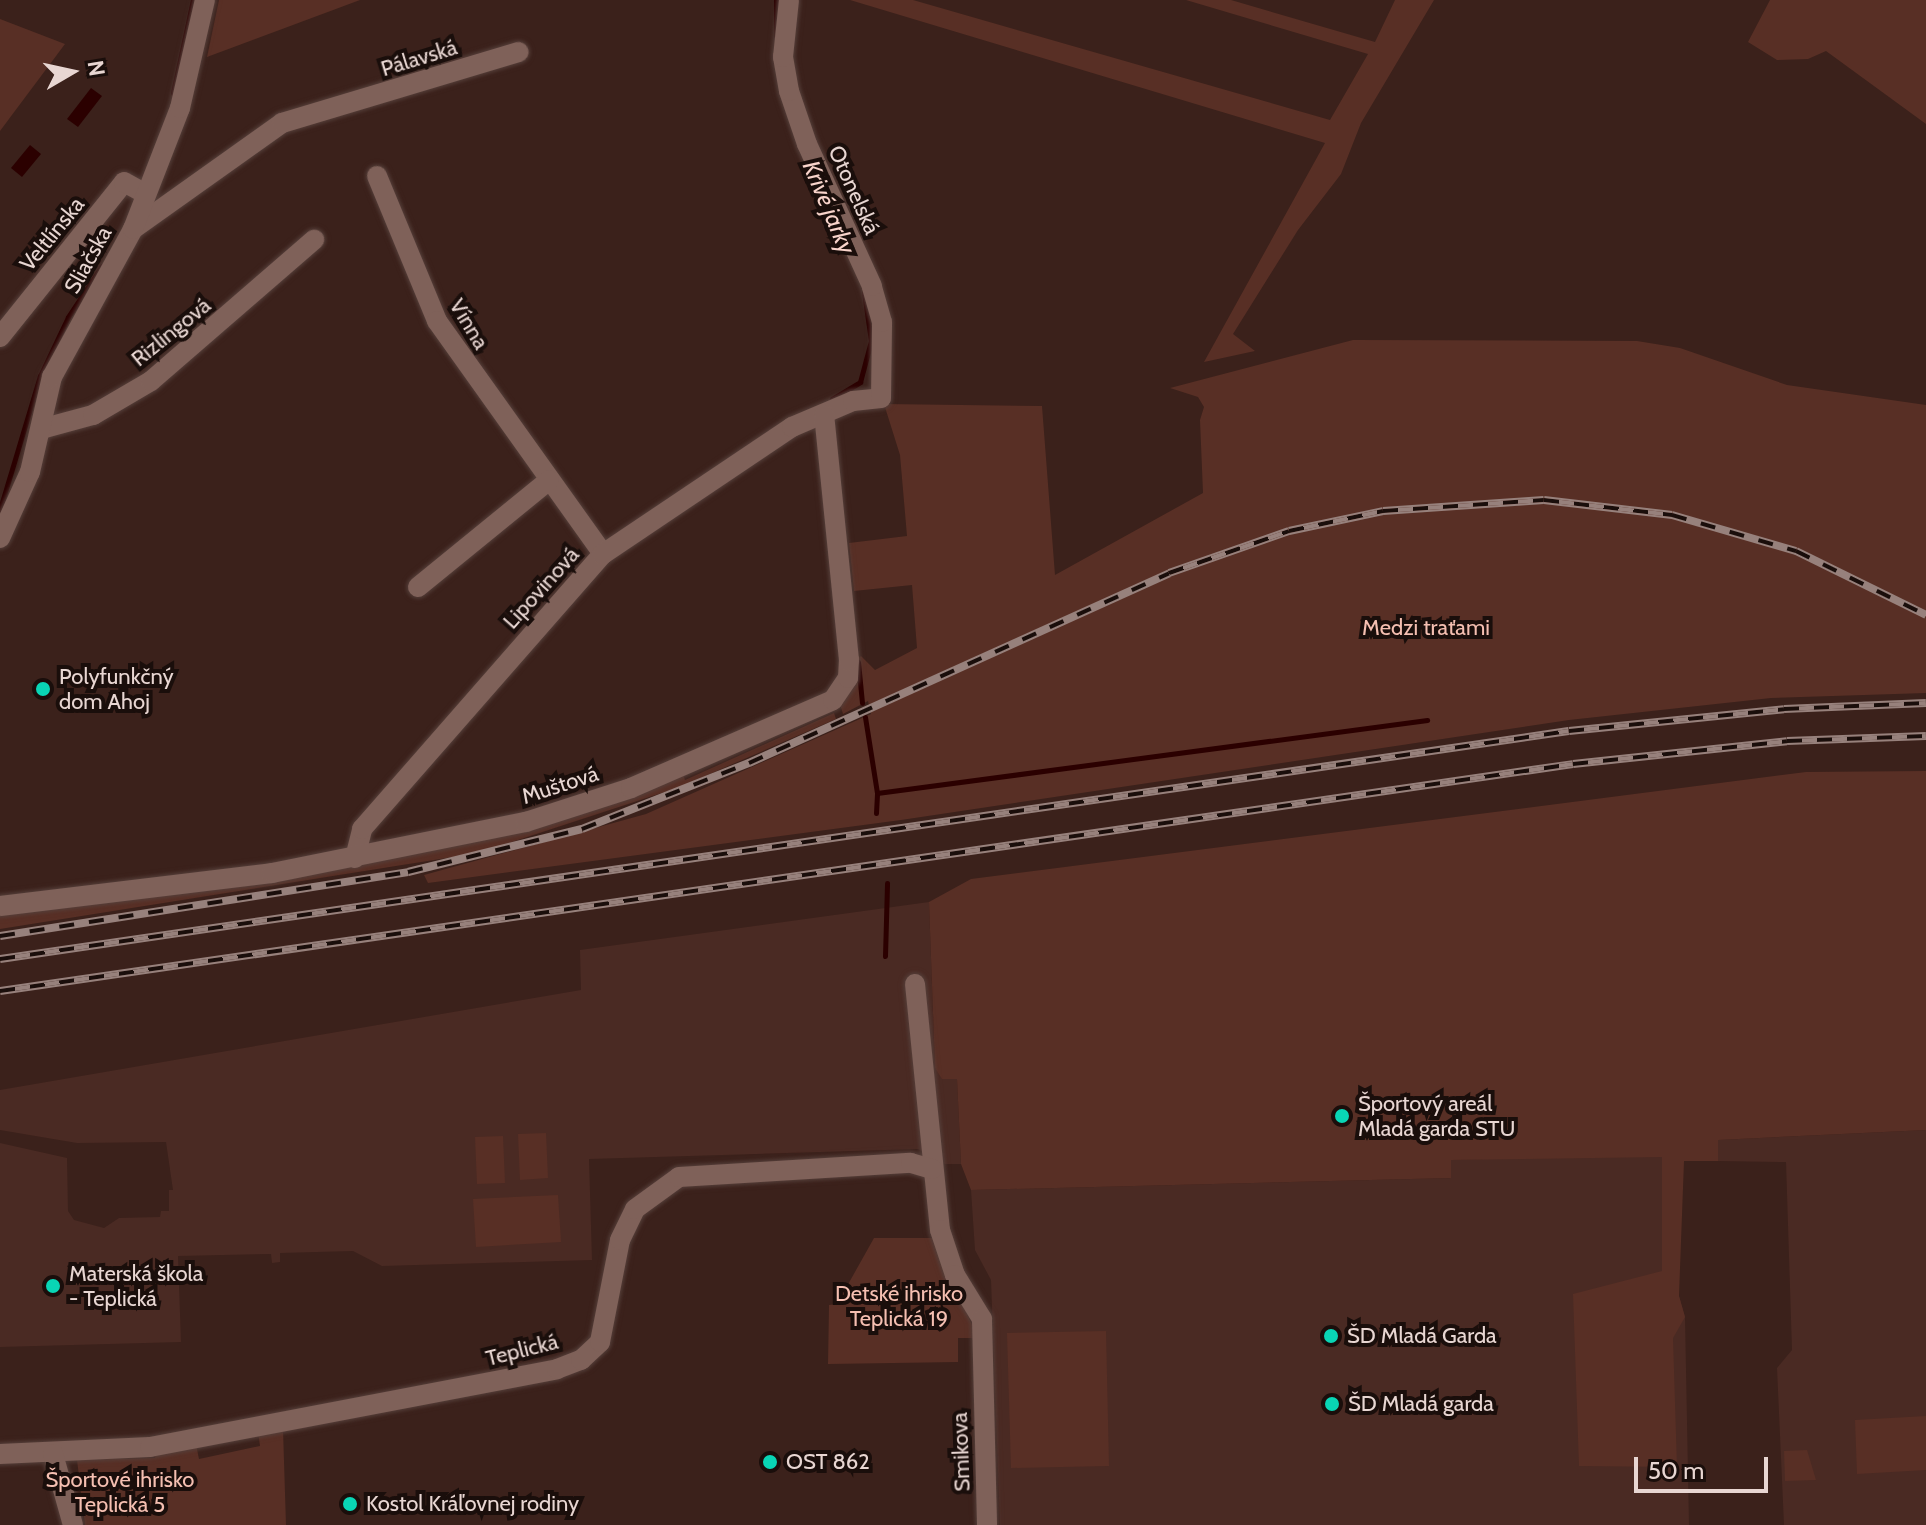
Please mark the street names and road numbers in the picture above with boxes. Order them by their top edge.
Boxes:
street label: Pálavská [378,34,460,82]
street label: Otonelská [823,141,885,239]
street label: Veltlínska [14,192,90,276]
street label: Sliačska [59,222,117,298]
street label: Rizlingová [126,292,216,372]
street label: Vínna [444,294,494,354]
street label: Lipovinová [497,542,585,634]
street label: Muštová [518,760,602,810]
street label: Teplická [483,1328,561,1372]
street label: Smikova [946,1412,976,1492]

